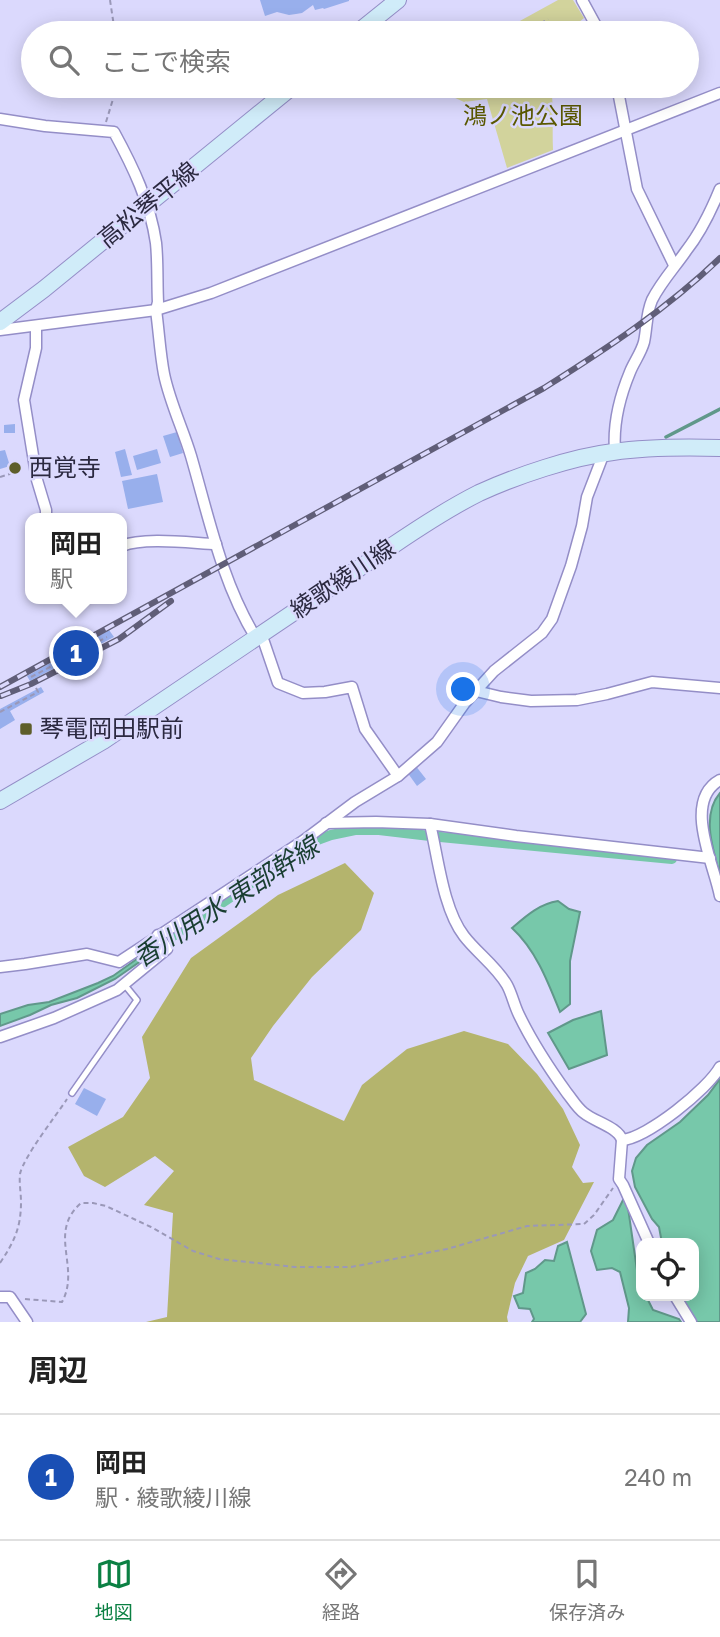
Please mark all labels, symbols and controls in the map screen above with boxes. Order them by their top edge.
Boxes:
search box [21,21,699,98]
icon: search [45,41,83,79]
text: ここで検索 [101,46,231,77]
park label: 鴻ノ池公園 [463,100,583,129]
street label: 高松琴平線 [91,155,203,253]
place label: 西覚寺 [29,452,101,481]
marker: 西覚寺 [7,460,23,476]
popup [25,513,127,604]
text: 岡田 [50,528,102,559]
street label: 綾歌綾川線 [284,532,400,623]
text: 駅 [50,564,73,592]
pin: 1 [53,627,99,679]
your location [446,672,480,706]
place label: 琴電岡田駅前 [40,713,184,742]
marker: 琴電岡田駅前 [18,721,34,737]
water label: 香川用水 東部幹線 [127,829,327,973]
map controls [636,1238,699,1301]
button: locate [636,1238,699,1301]
text: 周辺 [28,1352,88,1388]
text: 岡田 [95,1447,147,1478]
text: 1 [45,1463,57,1491]
text: 240 m [624,1463,692,1491]
text: 駅 · 綾歌綾川線 [95,1483,251,1511]
tab: 地図 [95,1555,133,1624]
tab: 経路 [322,1555,360,1624]
tab: 保存済み [549,1555,625,1624]

